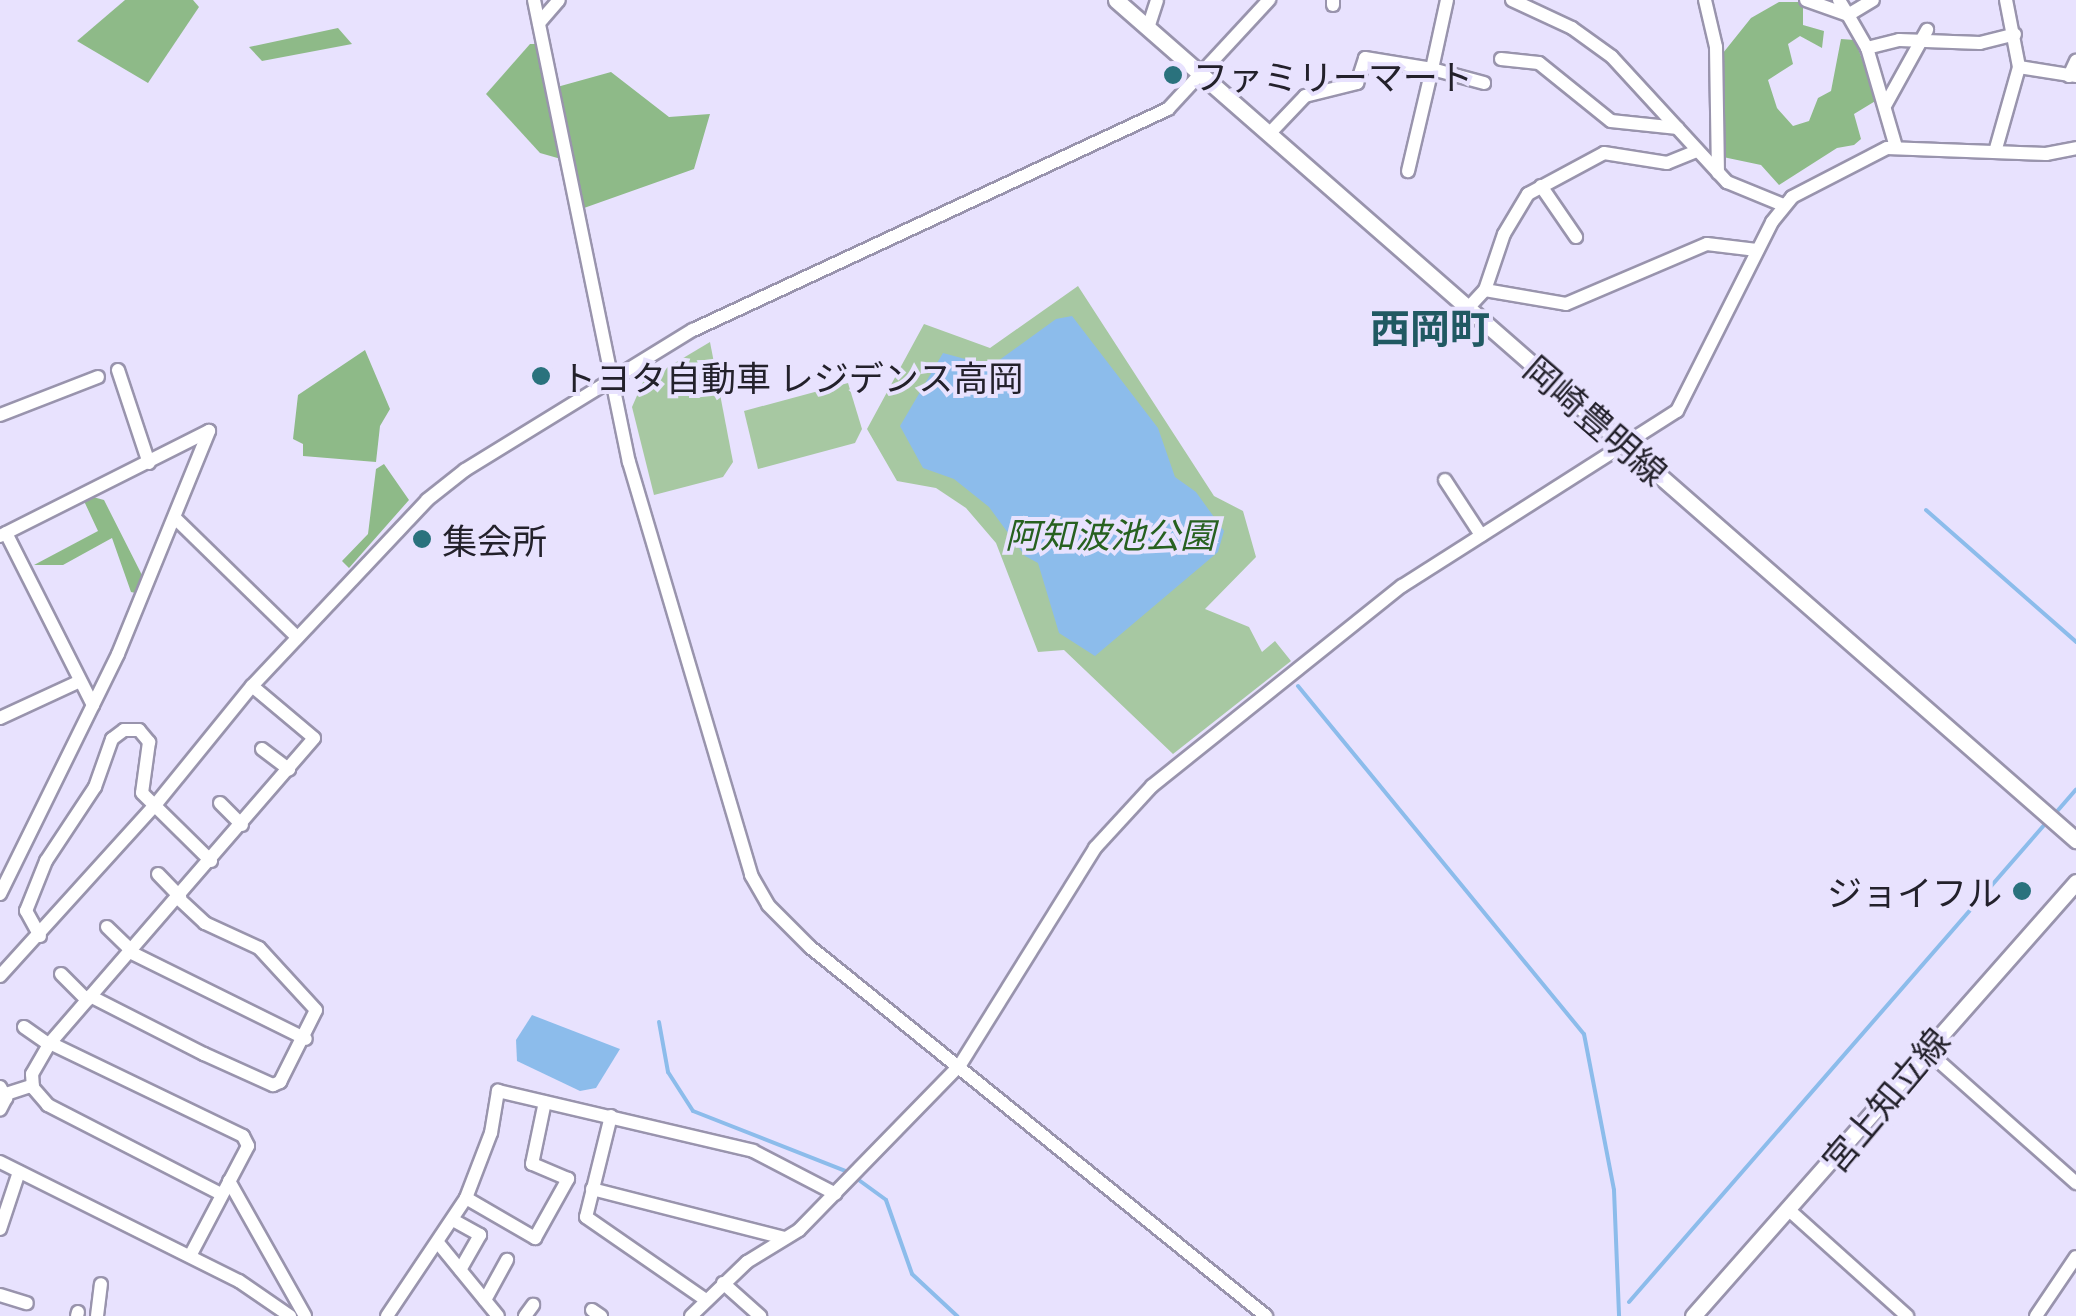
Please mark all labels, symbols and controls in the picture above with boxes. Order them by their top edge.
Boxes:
place label: ファミリーマート [1193,54,1473,96]
marker: ファミリーマート [1162,64,1184,86]
district label: 西岡町 [1370,302,1490,350]
street label: 岡崎豊明線 [1517,346,1677,492]
place label: トヨタ自動車 レジデンス高岡 [561,355,1024,397]
marker: トヨタ自動車 レジデンス高岡 [530,365,552,387]
park label: 阿知波池公園 [1005,512,1215,554]
place label: 集会所 [442,518,547,560]
marker: 集会所 [411,528,433,550]
place label: ジョイフル [1827,870,2002,912]
marker: ジョイフル [2011,880,2033,902]
street label: 宮上知立線 [1812,1018,1956,1180]

